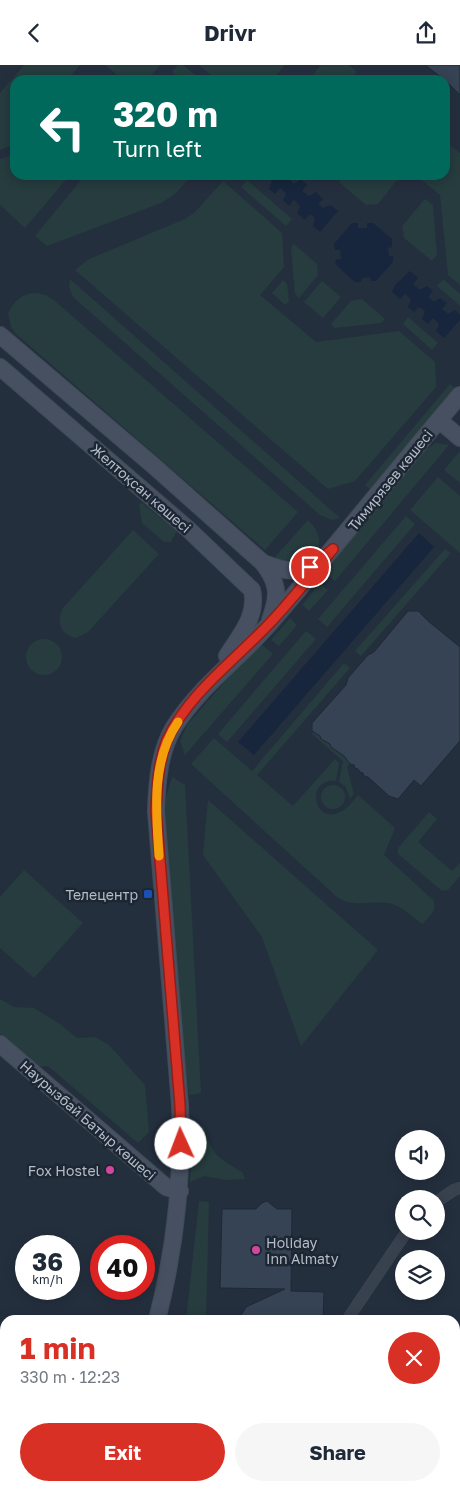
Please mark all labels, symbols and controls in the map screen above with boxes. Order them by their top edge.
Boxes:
icon: back [20,19,48,47]
text: Drivr [204,19,256,46]
icon: share [412,19,440,47]
text: 320 m [113,93,218,135]
icon: left [30,95,95,160]
text: Turn left [113,135,202,162]
street label: Тимирязев көшесі [344,426,436,534]
street label: Желтоқсан көшесі [88,440,194,536]
pin [289,546,331,588]
icon: arrive [296,553,324,581]
place label: Телецентр [65,886,138,903]
marker: Телецентр [142,888,154,900]
street label: Наурызбай Батыр көшесі [17,1057,159,1183]
position arrow [154,1117,206,1169]
map controls [395,1130,445,1300]
button: sound [395,1130,445,1180]
place label: Fox Hostel [28,1162,100,1179]
marker: Fox Hostel [104,1164,116,1176]
button: search [395,1190,445,1240]
place label: Holiday Inn Almaty [266,1234,339,1267]
speed limit sign: 40 [90,1235,155,1300]
marker: Holiday Inn Almaty [250,1244,262,1256]
text: 36 [32,1246,63,1277]
button: layers [395,1250,445,1300]
text: km/h [32,1272,63,1287]
text: 1 min [20,1330,96,1366]
button: close [388,1332,440,1384]
text: 330 m · 12:23 [20,1367,120,1387]
button: Exit [20,1423,225,1481]
button: Share [235,1423,440,1481]

